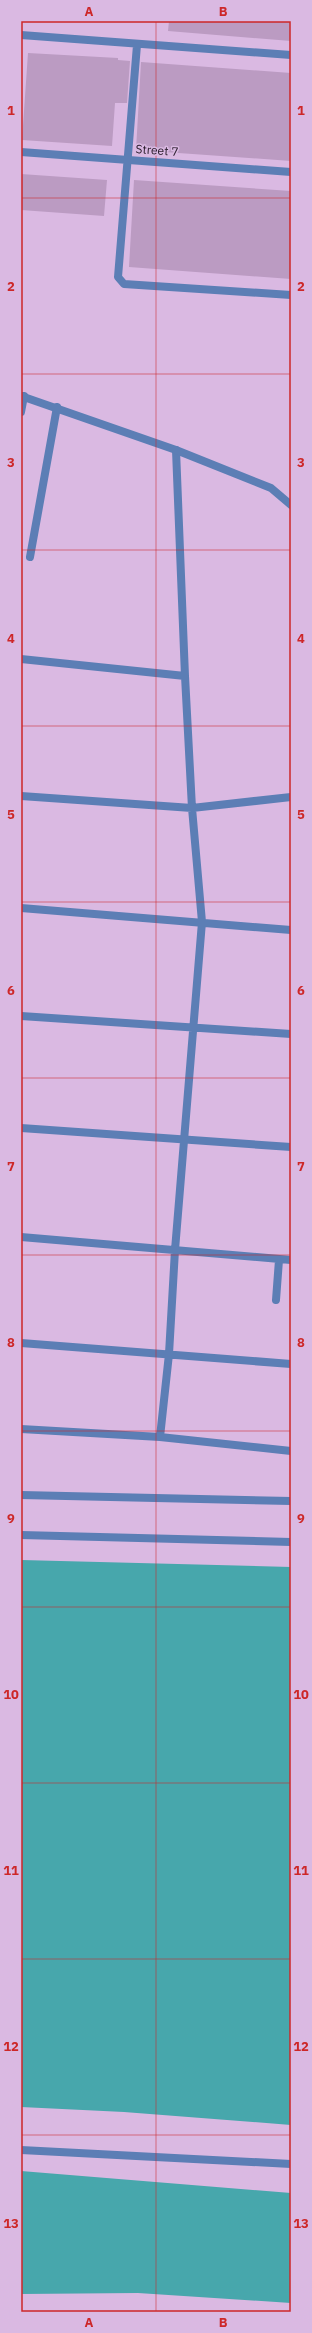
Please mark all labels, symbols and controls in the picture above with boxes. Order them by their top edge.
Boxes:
text: A [85,3,94,20]
text: B [219,3,228,20]
text: 1 [7,102,15,119]
text: 1 [297,102,305,119]
street label: Street 7 [135,141,179,159]
text: 2 [7,278,15,295]
text: 2 [297,278,305,295]
text: 3 [7,454,15,471]
text: 3 [297,454,305,471]
text: 4 [7,630,15,647]
text: 4 [297,630,305,647]
text: 5 [7,806,15,823]
text: 5 [297,806,305,823]
text: 6 [7,982,15,999]
text: 6 [297,982,305,999]
text: 7 [7,1158,15,1175]
text: 7 [297,1158,305,1175]
text: 8 [7,1334,15,1351]
text: 8 [297,1334,305,1351]
text: 9 [7,1510,15,1527]
text: 9 [297,1510,305,1527]
text: 10 [3,1686,19,1703]
text: 10 [293,1686,309,1703]
text: 11 [3,1862,19,1879]
text: 11 [293,1862,309,1879]
text: 12 [3,2038,19,2055]
text: 12 [293,2038,309,2055]
text: 13 [3,2215,19,2232]
text: 13 [293,2215,309,2232]
text: A [85,2314,94,2331]
text: B [219,2314,228,2331]

